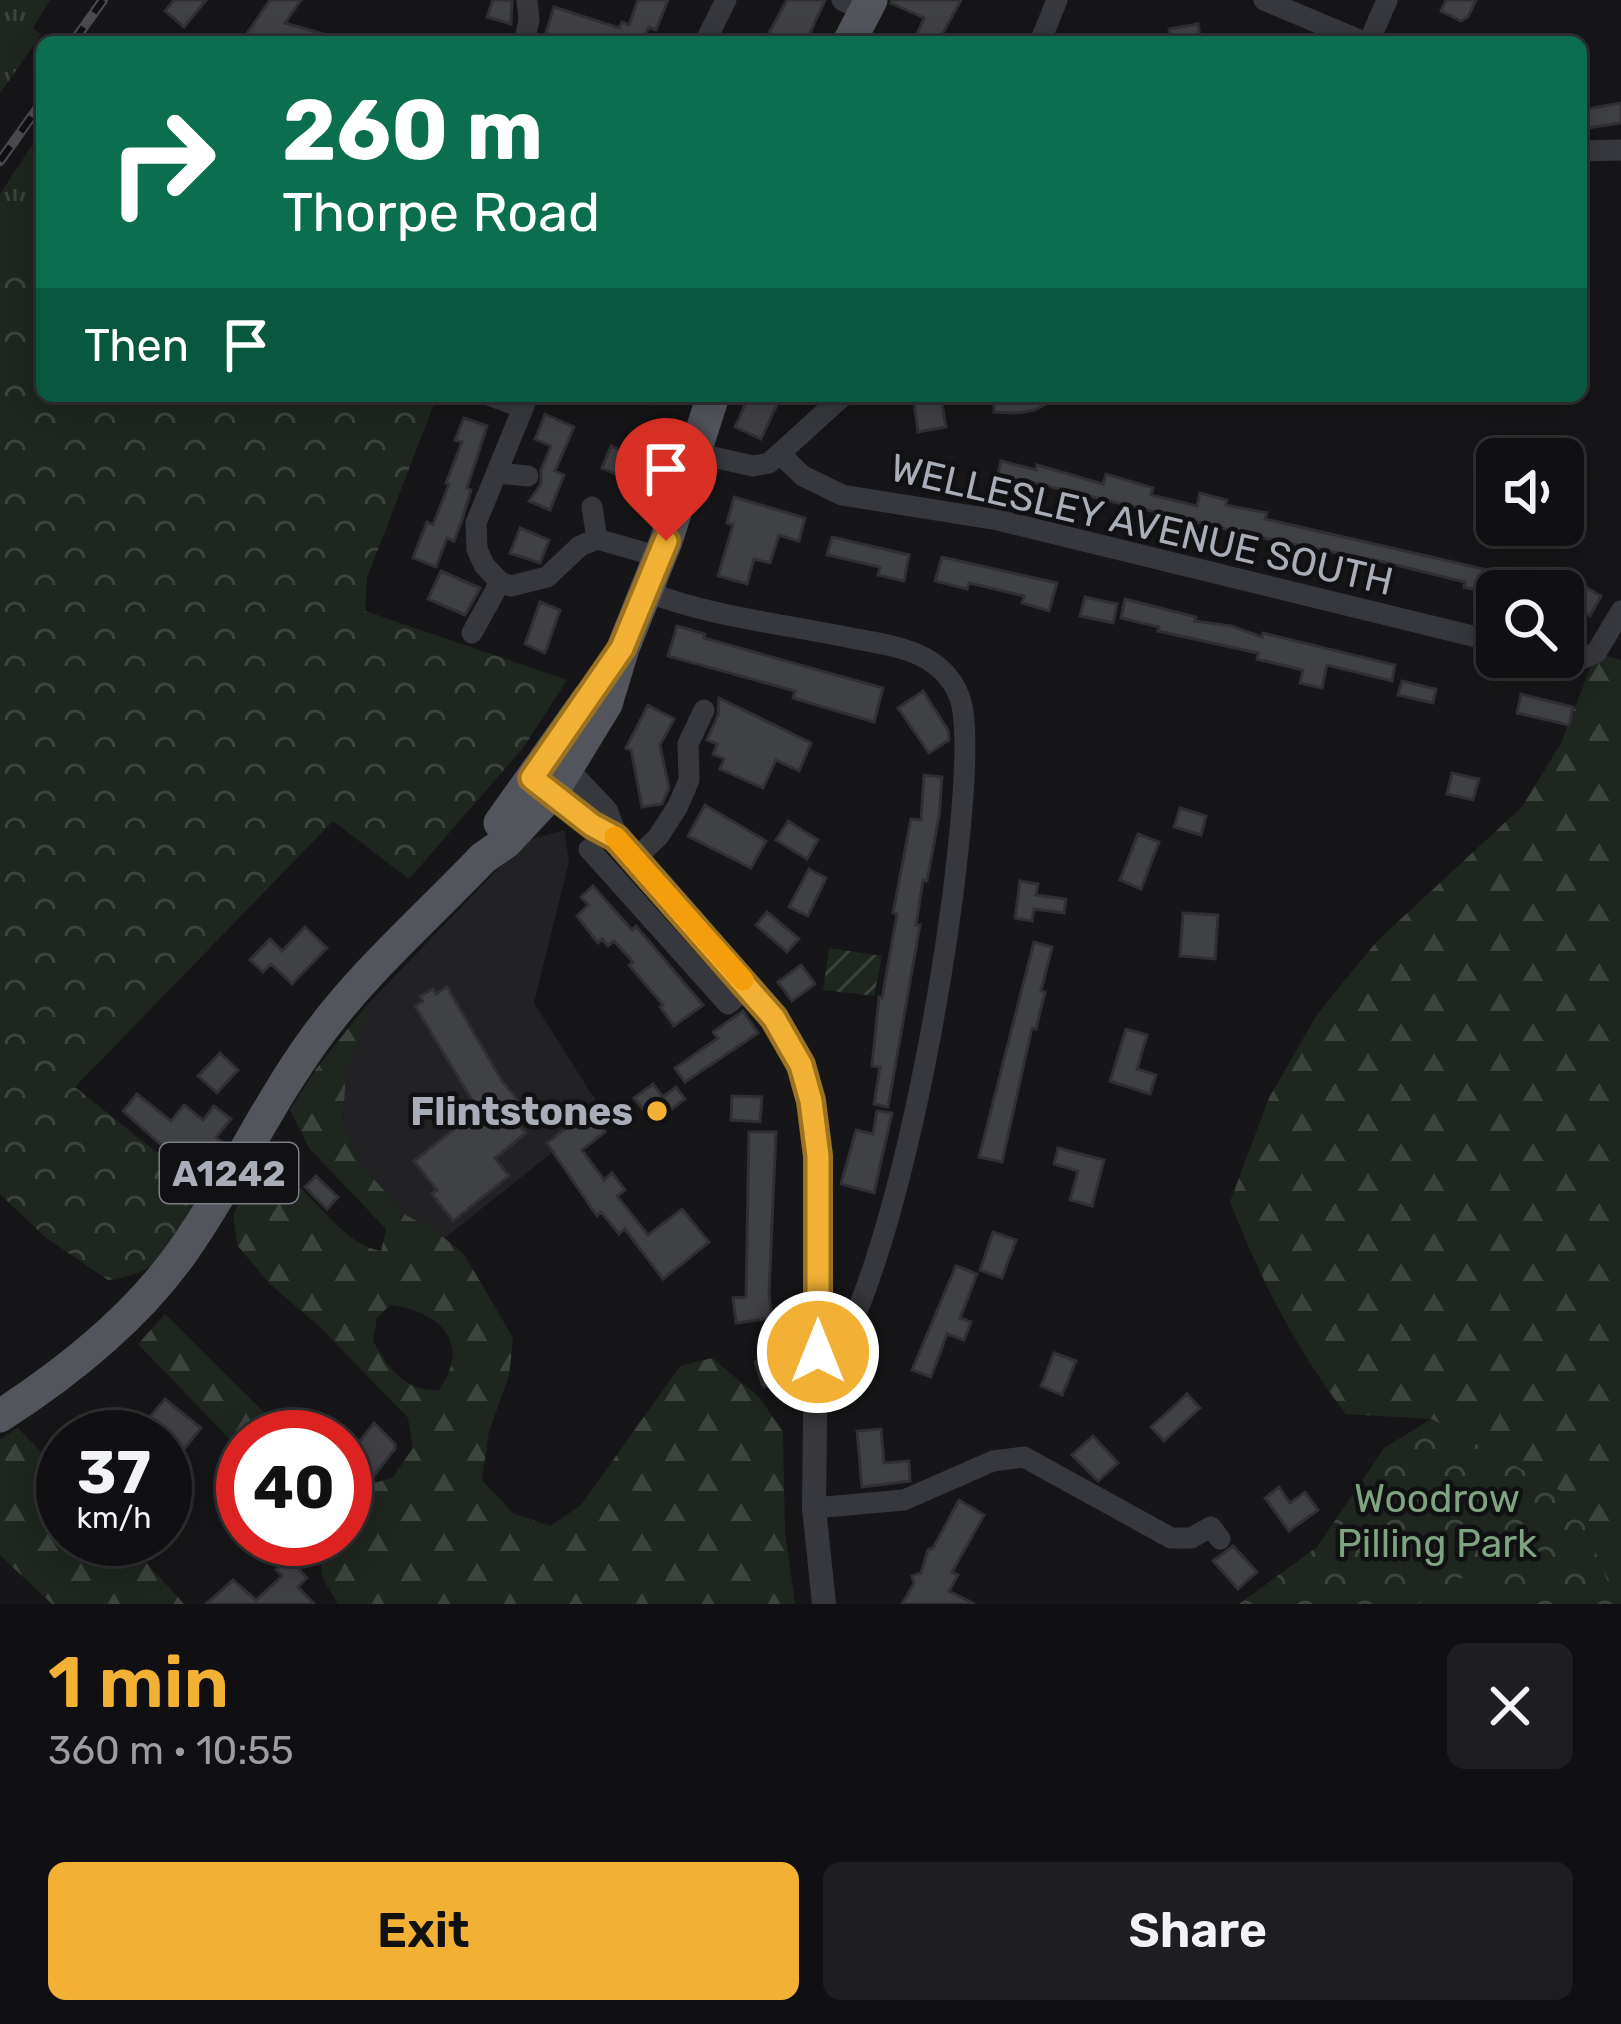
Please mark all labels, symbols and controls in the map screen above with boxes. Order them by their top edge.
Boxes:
text: 260 m [282,80,543,180]
icon: right [84,84,240,240]
text: Thorpe Road [282,181,600,245]
icon: arrive [213,312,279,378]
text: Then [84,319,189,372]
pin [615,418,717,541]
icon: arrive [633,436,699,502]
map controls [1476,438,1584,678]
button: sound [1476,438,1584,546]
street label: WELLESLEY AVENUE SOUTH [886,445,1398,605]
button: search [1476,570,1584,678]
place label: Flintstones [410,1089,633,1135]
marker: Flintstones [644,1098,670,1124]
road number: A1242 [160,1143,298,1203]
position arrow [755,1289,881,1415]
speed limit sign: 40 [216,1410,372,1566]
text: 37 [77,1437,151,1508]
park label: Woodrow Pilling Park [1337,1476,1537,1567]
text: km/h [77,1500,151,1536]
text: 1 min [48,1640,229,1725]
button: close [1447,1643,1573,1769]
text: 360 m · 10:55 [48,1728,294,1774]
button: Exit [48,1862,799,2000]
button: Share [823,1862,1573,2000]

